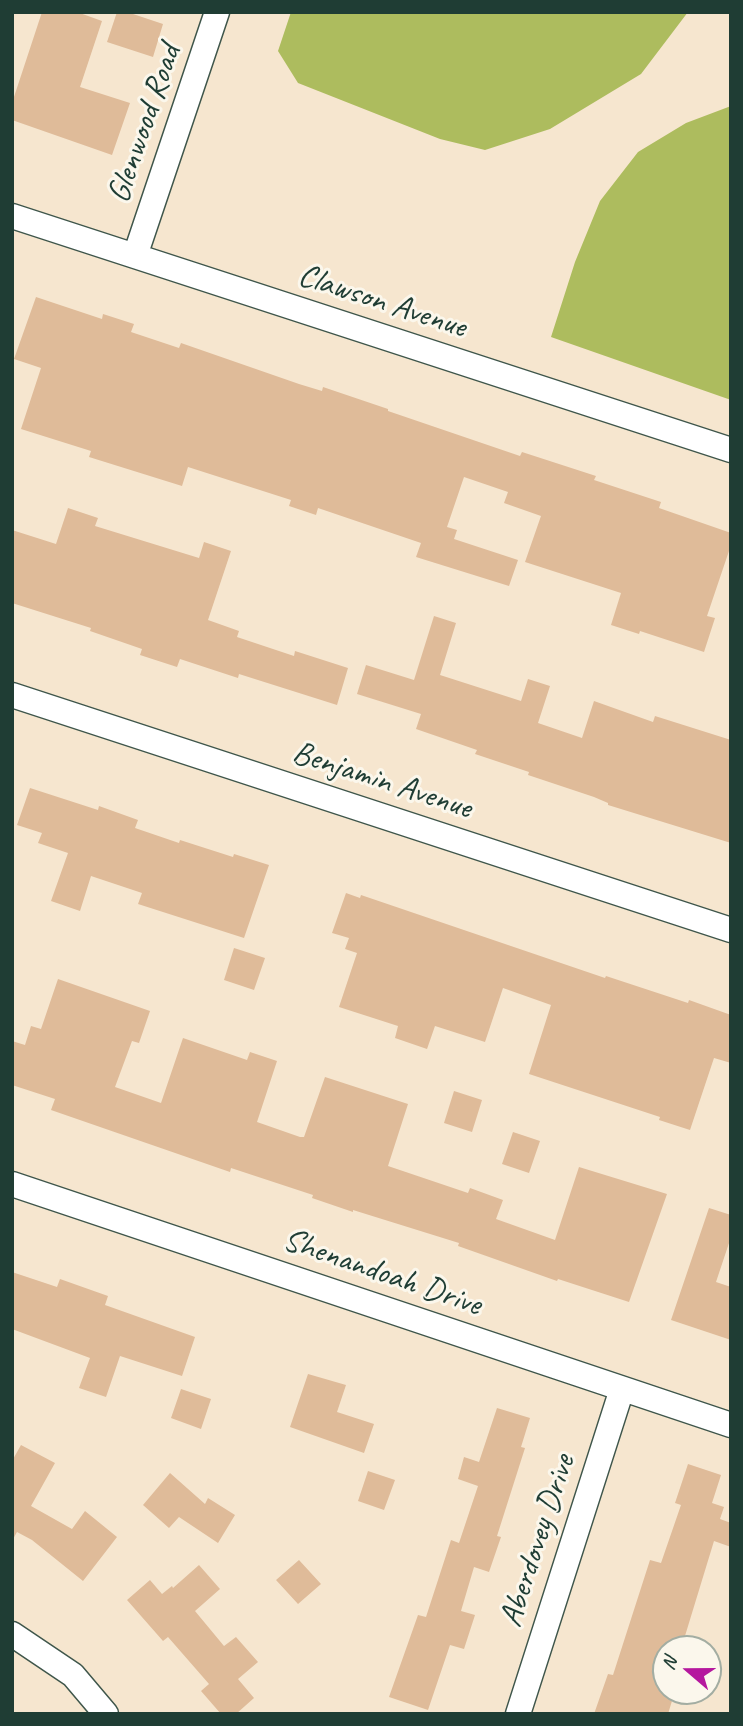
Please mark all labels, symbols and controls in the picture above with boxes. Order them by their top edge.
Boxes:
street label: Glenwood Road [100,40,190,208]
street label: Clawson Avenue [293,256,471,348]
street label: Benjamin Avenue [287,733,477,829]
street label: Shenandoah Drive [278,1221,486,1325]
street label: Aberdovey Drive [492,1450,584,1632]
north arrow [652,1635,722,1705]
text: N [656,1654,682,1673]

